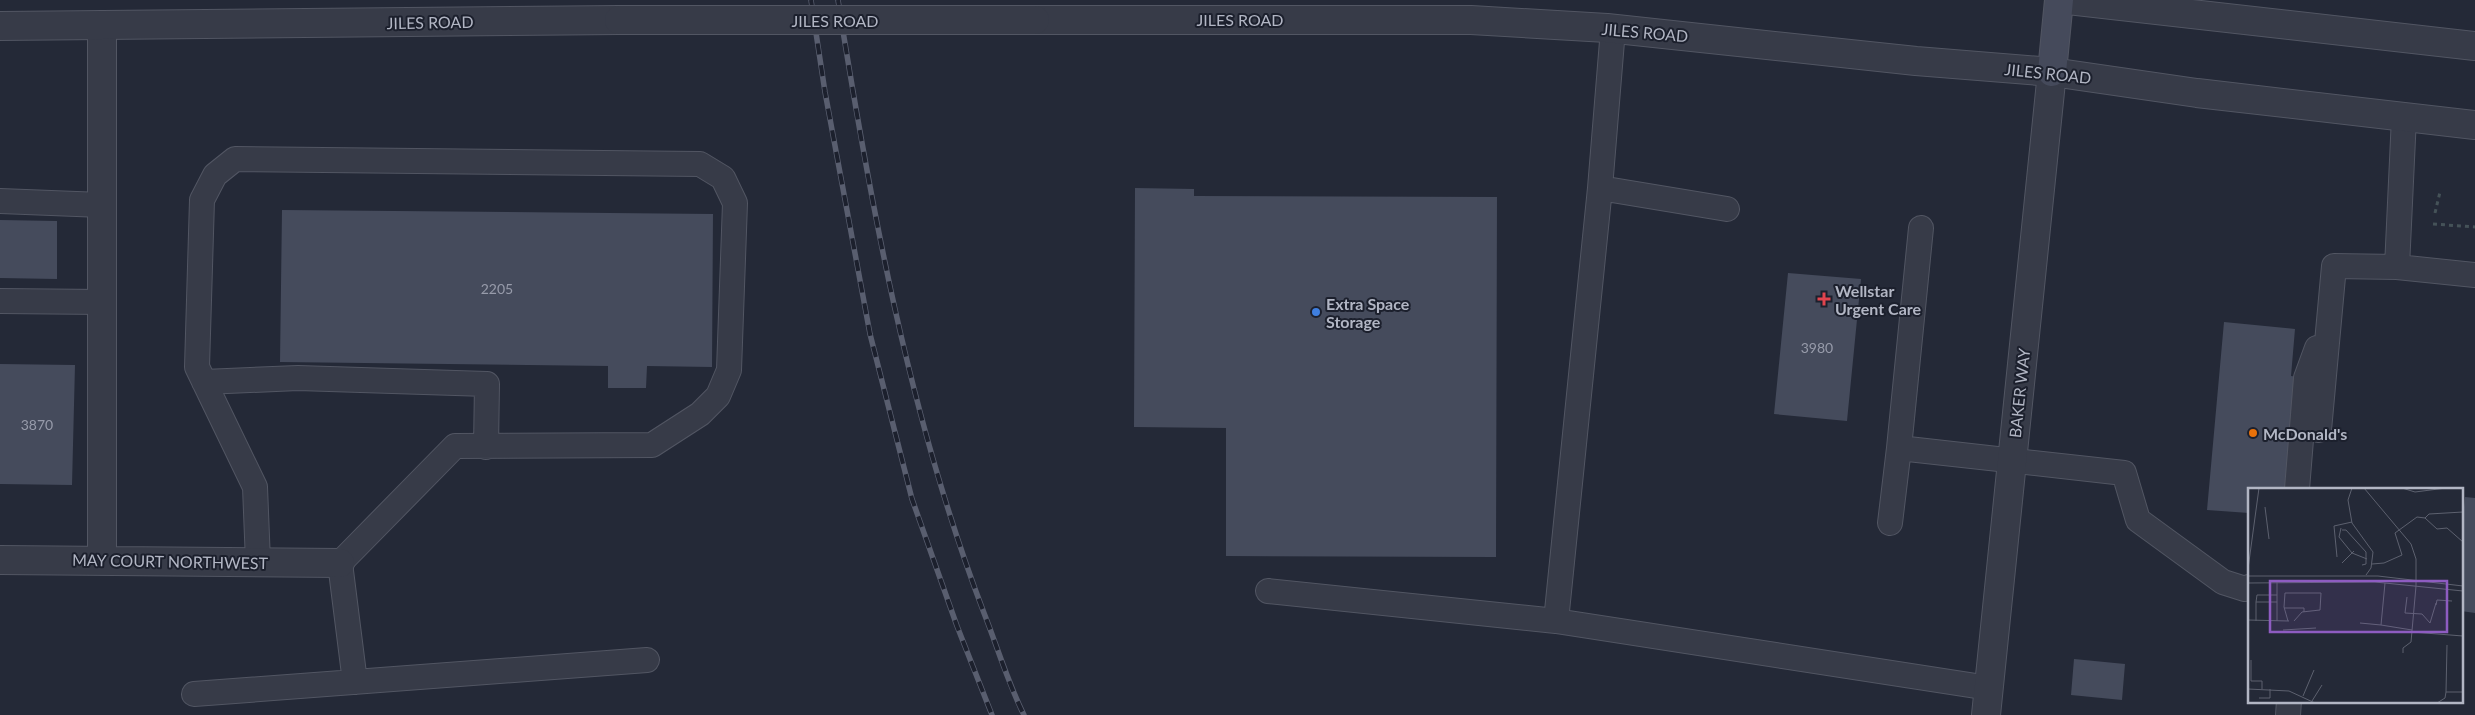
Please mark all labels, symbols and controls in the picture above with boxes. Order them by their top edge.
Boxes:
street label: JILES ROAD [1197,10,1283,29]
street label: JILES ROAD [792,11,878,30]
street label: JILES ROAD [386,12,474,32]
street label: JILES ROAD [1601,19,1689,45]
street label: JILES ROAD [2004,59,2092,87]
house number: 2205 [481,280,513,297]
place label: Wellstar Urgent Care [1835,281,1922,318]
marker: Wellstar Urgent Care [1817,292,1831,306]
place label: Extra Space Storage [1326,294,1410,331]
marker: Extra Space Storage [1310,306,1322,318]
house number: 3980 [1801,339,1833,356]
street label: BAKER WAY [2005,347,2033,439]
house number: 3870 [21,416,53,433]
place label: McDonald's [2263,424,2347,443]
marker: McDonald's [2247,427,2259,439]
inset map [2248,488,2462,702]
street label: MAY COURT NORTHWEST [72,550,269,572]

